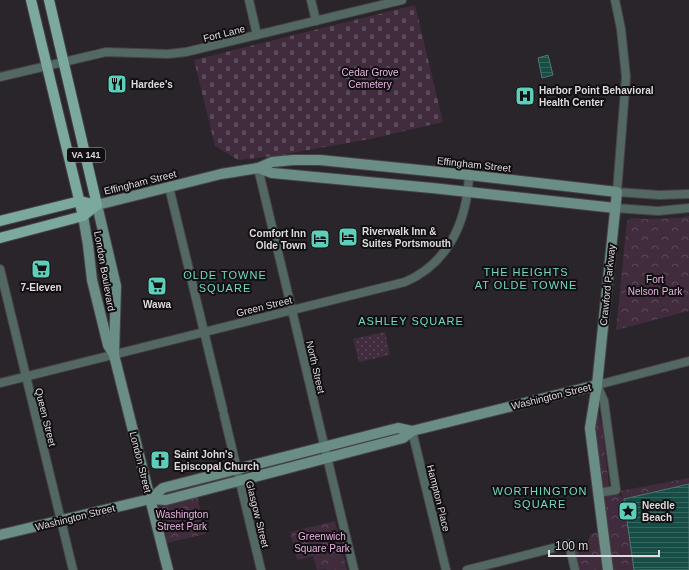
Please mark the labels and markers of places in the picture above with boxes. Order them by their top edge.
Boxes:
restaurant icon: Hardee's [106,73,128,95]
place label: Hardee's [131,79,173,90]
hospital icon: Harbor Point Behavioral Health Center [514,85,536,107]
place label: Harbor Point Behavioral Health Center [539,85,654,108]
hotel icon: Riverwalk Inn & Suites Portsmouth [337,226,359,248]
place label: Riverwalk Inn & Suites Portsmouth [362,226,451,249]
place label: Comfort Inn Olde Town [249,228,306,251]
hotel icon: Comfort Inn Olde Town [309,228,331,250]
supermarket icon: 7-Eleven [30,258,52,280]
supermarket icon: Wawa [146,275,168,297]
place label: 7-Eleven [20,282,62,293]
place label: Wawa [143,299,171,310]
church icon: Saint John's Episcopal Church [149,449,171,471]
place label: Saint John's Episcopal Church [174,449,259,472]
place icon: Needle Beach [617,500,639,522]
place label: Needle Beach [642,500,675,523]

